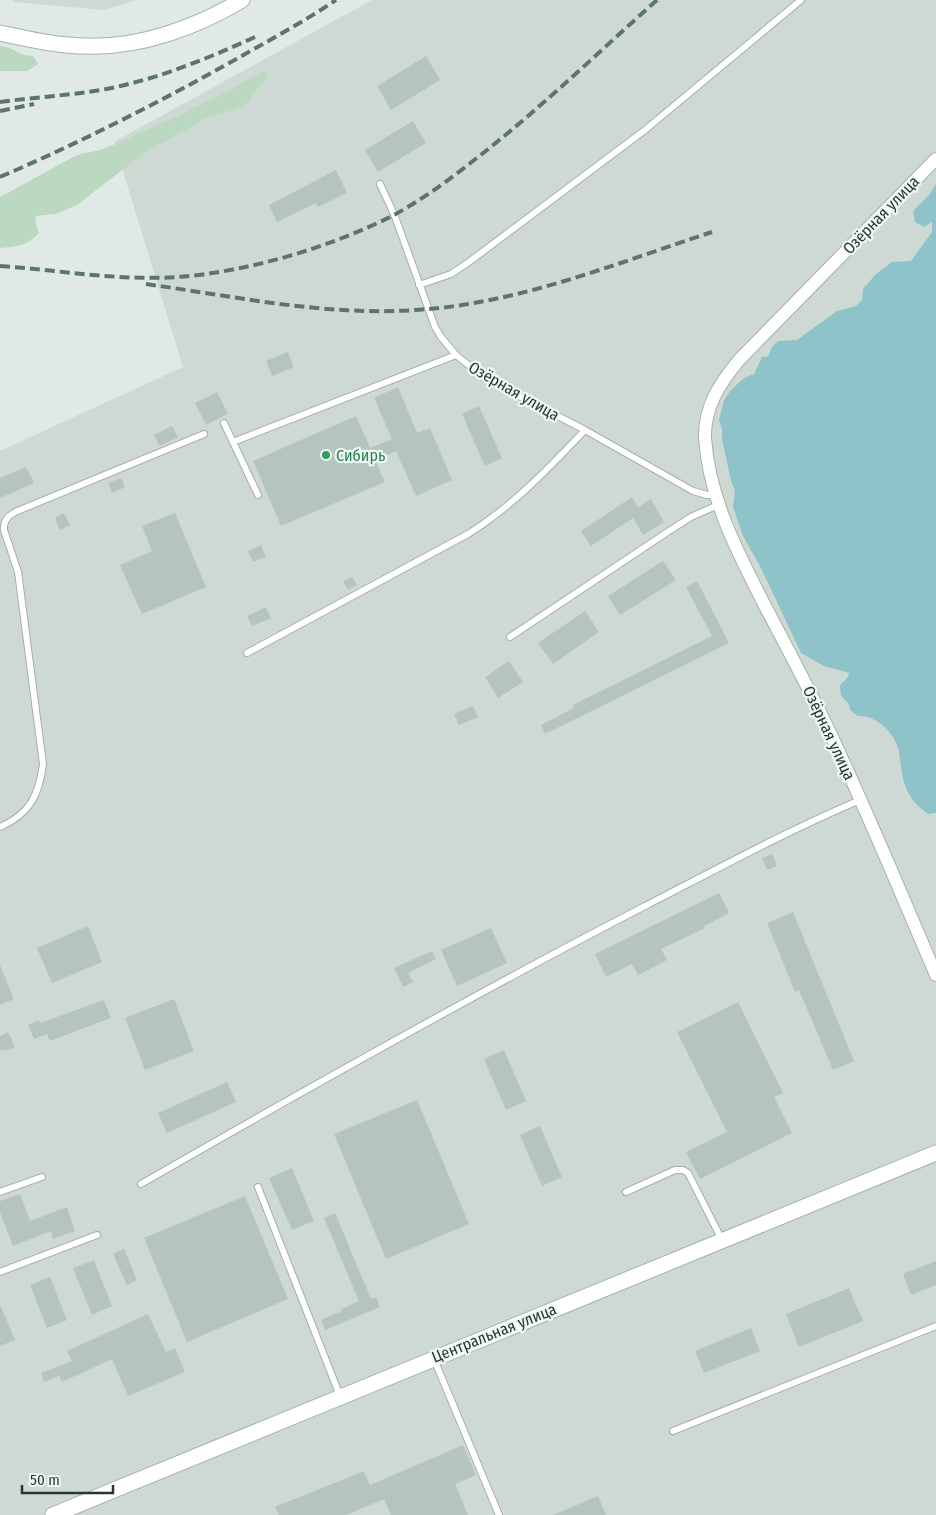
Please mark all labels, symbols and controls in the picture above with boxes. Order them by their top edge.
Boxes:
street label: Озёрная улица [839,172,923,258]
street label: Озёрная улица [465,357,563,425]
place label: Сибирь [336,446,385,465]
marker: Сибирь [320,449,332,461]
street label: Озёрная улица [799,683,859,783]
street label: Центральная улица [429,1299,559,1367]
scale bar [22,1462,114,1494]
text: 50 m [30,1471,60,1489]

